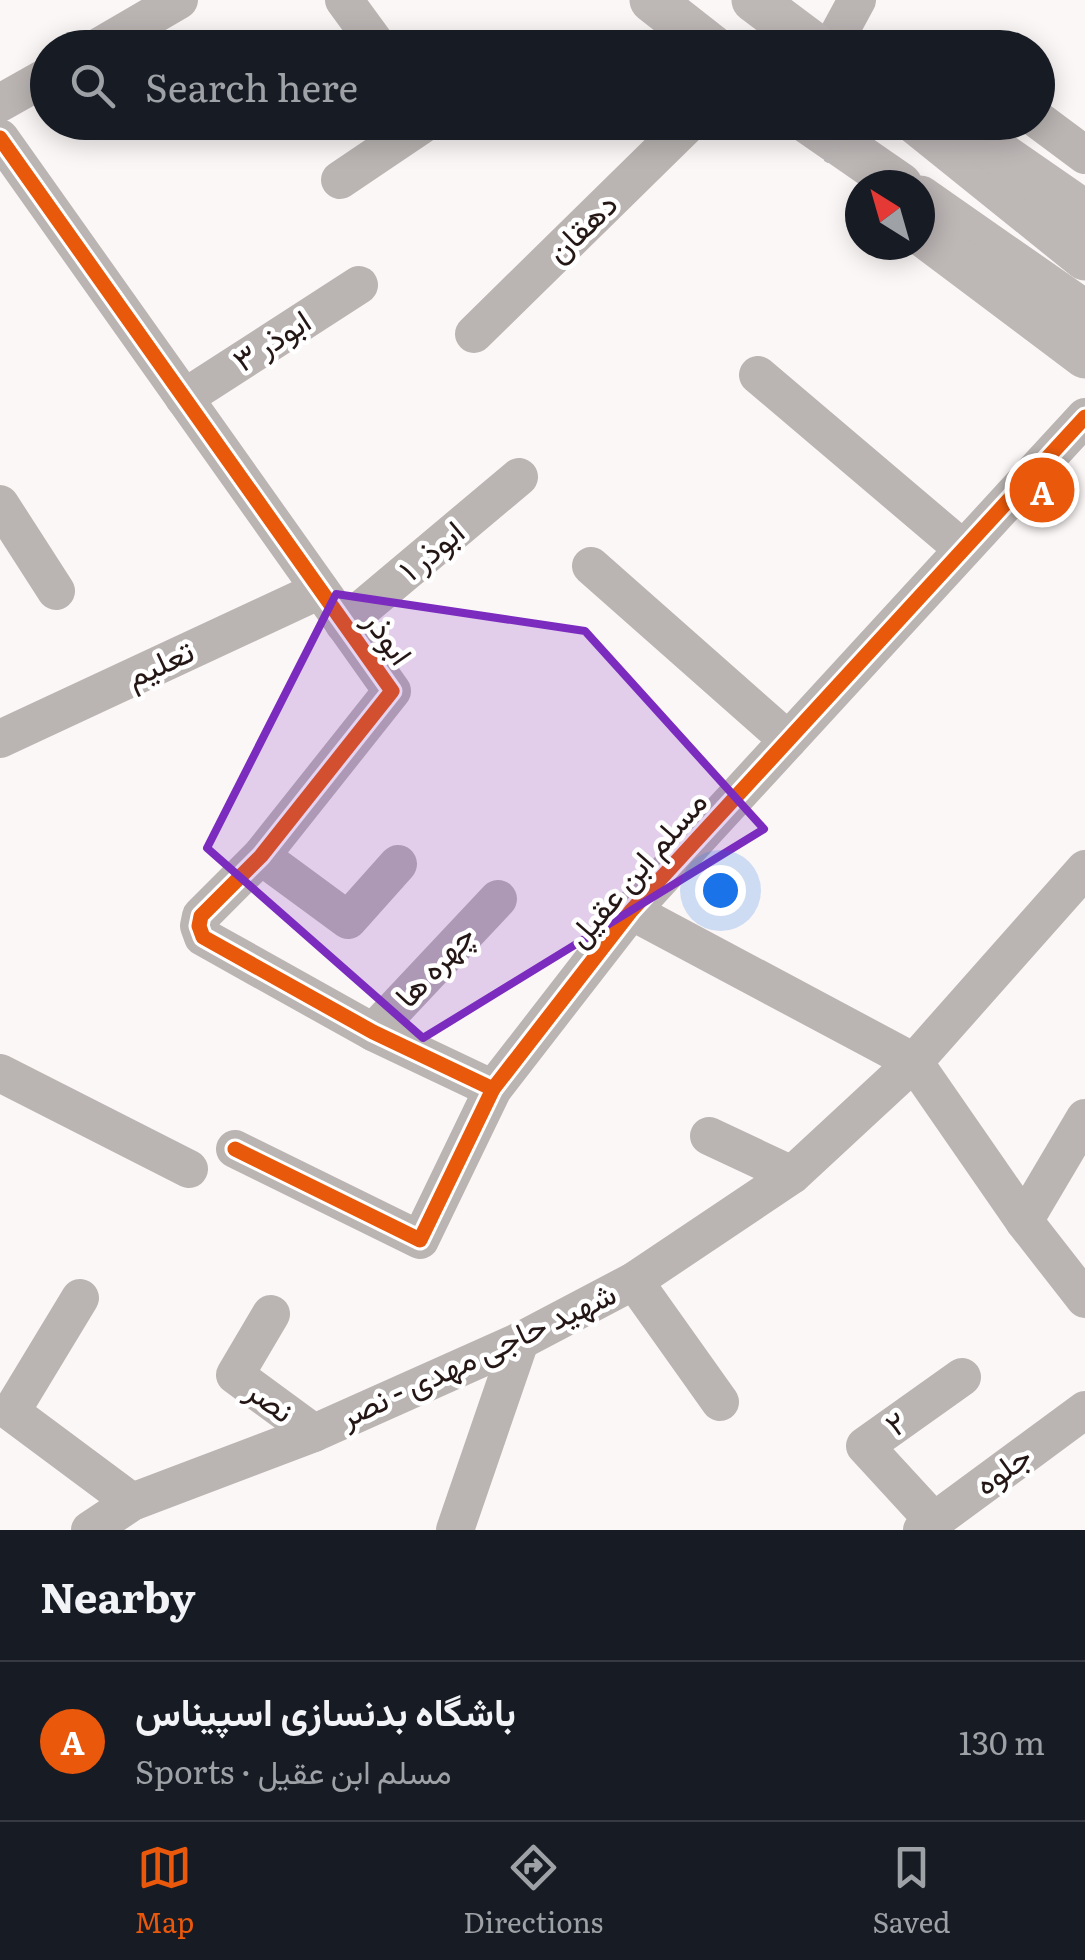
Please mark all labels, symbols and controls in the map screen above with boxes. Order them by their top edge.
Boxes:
search box [30,30,1055,140]
text: Search here [145,57,358,114]
icon: search [65,58,120,113]
north arrow [845,170,935,260]
street label: دهقان [533,180,627,272]
street label: ابوذر ۳ [222,295,319,382]
pin: A [1010,452,1074,528]
street label: ابوذر ۱ [387,507,473,591]
street label: ابوذر [354,598,427,674]
street label: تعلیم [117,625,201,698]
street label: مسلم ابن عقیل [553,778,716,956]
your location [695,865,746,916]
street label: چهره ها [381,911,485,1017]
street label: شهید حاجی مهدی - نصر [330,1267,623,1438]
street label: نصر [237,1364,306,1432]
street label: ۲ [874,1397,915,1446]
street label: جلوه [963,1430,1040,1505]
text: Nearby [40,1564,196,1626]
text: باشگاه بدنسازی اسپیناس [135,1681,516,1738]
text: A [60,1717,85,1765]
text: 130 m [959,1717,1045,1765]
text: Sports · مسلم ابن عقیل [135,1746,452,1794]
tab: Map [135,1840,194,1942]
tab: Directions [463,1840,603,1942]
tab: Saved [872,1840,950,1942]

